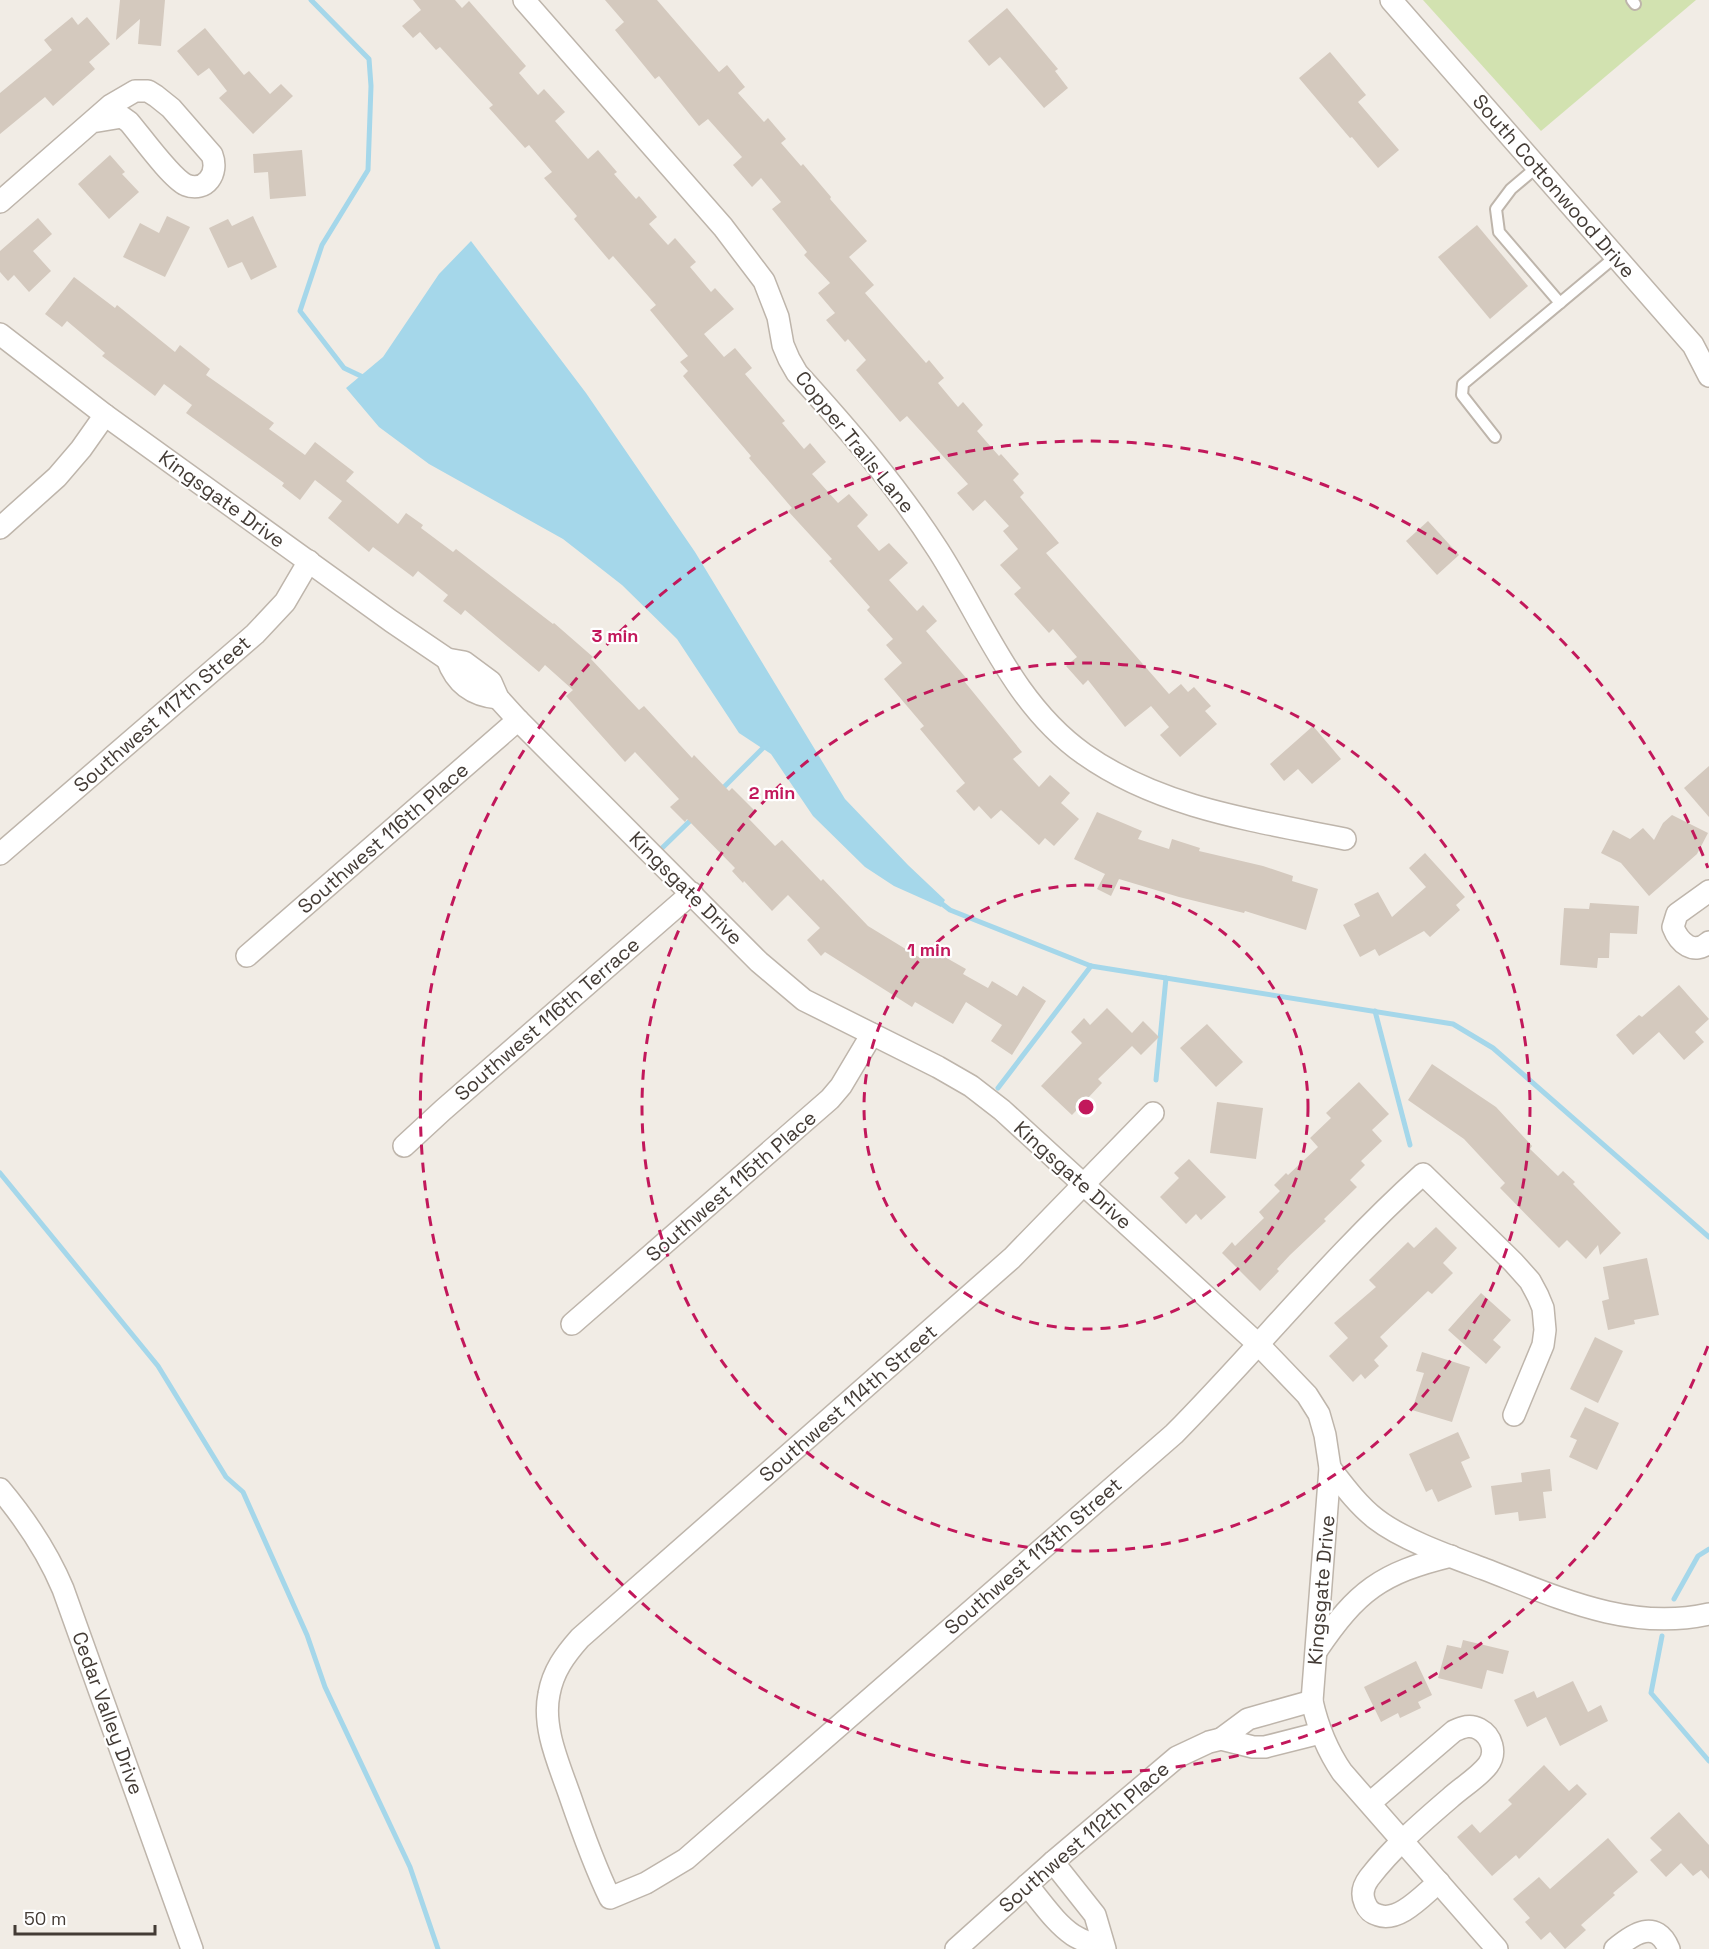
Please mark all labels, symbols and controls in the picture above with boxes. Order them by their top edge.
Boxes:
street label: South Cottonwood Drive [1467,89,1641,283]
street label: Copper Trails Lane [790,365,920,519]
street label: Kingsgate Drive [154,444,290,554]
text: 3 min [592,624,638,647]
street label: Southwest 117th Street [68,630,256,798]
street label: Southwest 116th Place [292,757,474,919]
text: 2 min [749,781,795,804]
street label: Kingsgate Drive [624,826,748,950]
street label: Southwest 116th Terrace [449,931,645,1107]
text: 1 min [907,938,951,961]
centre of rings [1076,1097,1096,1117]
street label: Southwest 115th Place [640,1105,822,1267]
street label: Kingsgate Drive [1008,1115,1138,1235]
street label: Southwest 114th Street [754,1319,942,1487]
street label: Southwest 113th Street [939,1472,1127,1640]
street label: Kingsgate Drive [1302,1514,1340,1666]
street label: Cedar Valley Drive [66,1628,150,1798]
street label: Southwest 112th Place [993,1756,1175,1918]
scale bar [15,1898,154,1936]
text: 50 m [24,1907,66,1930]

